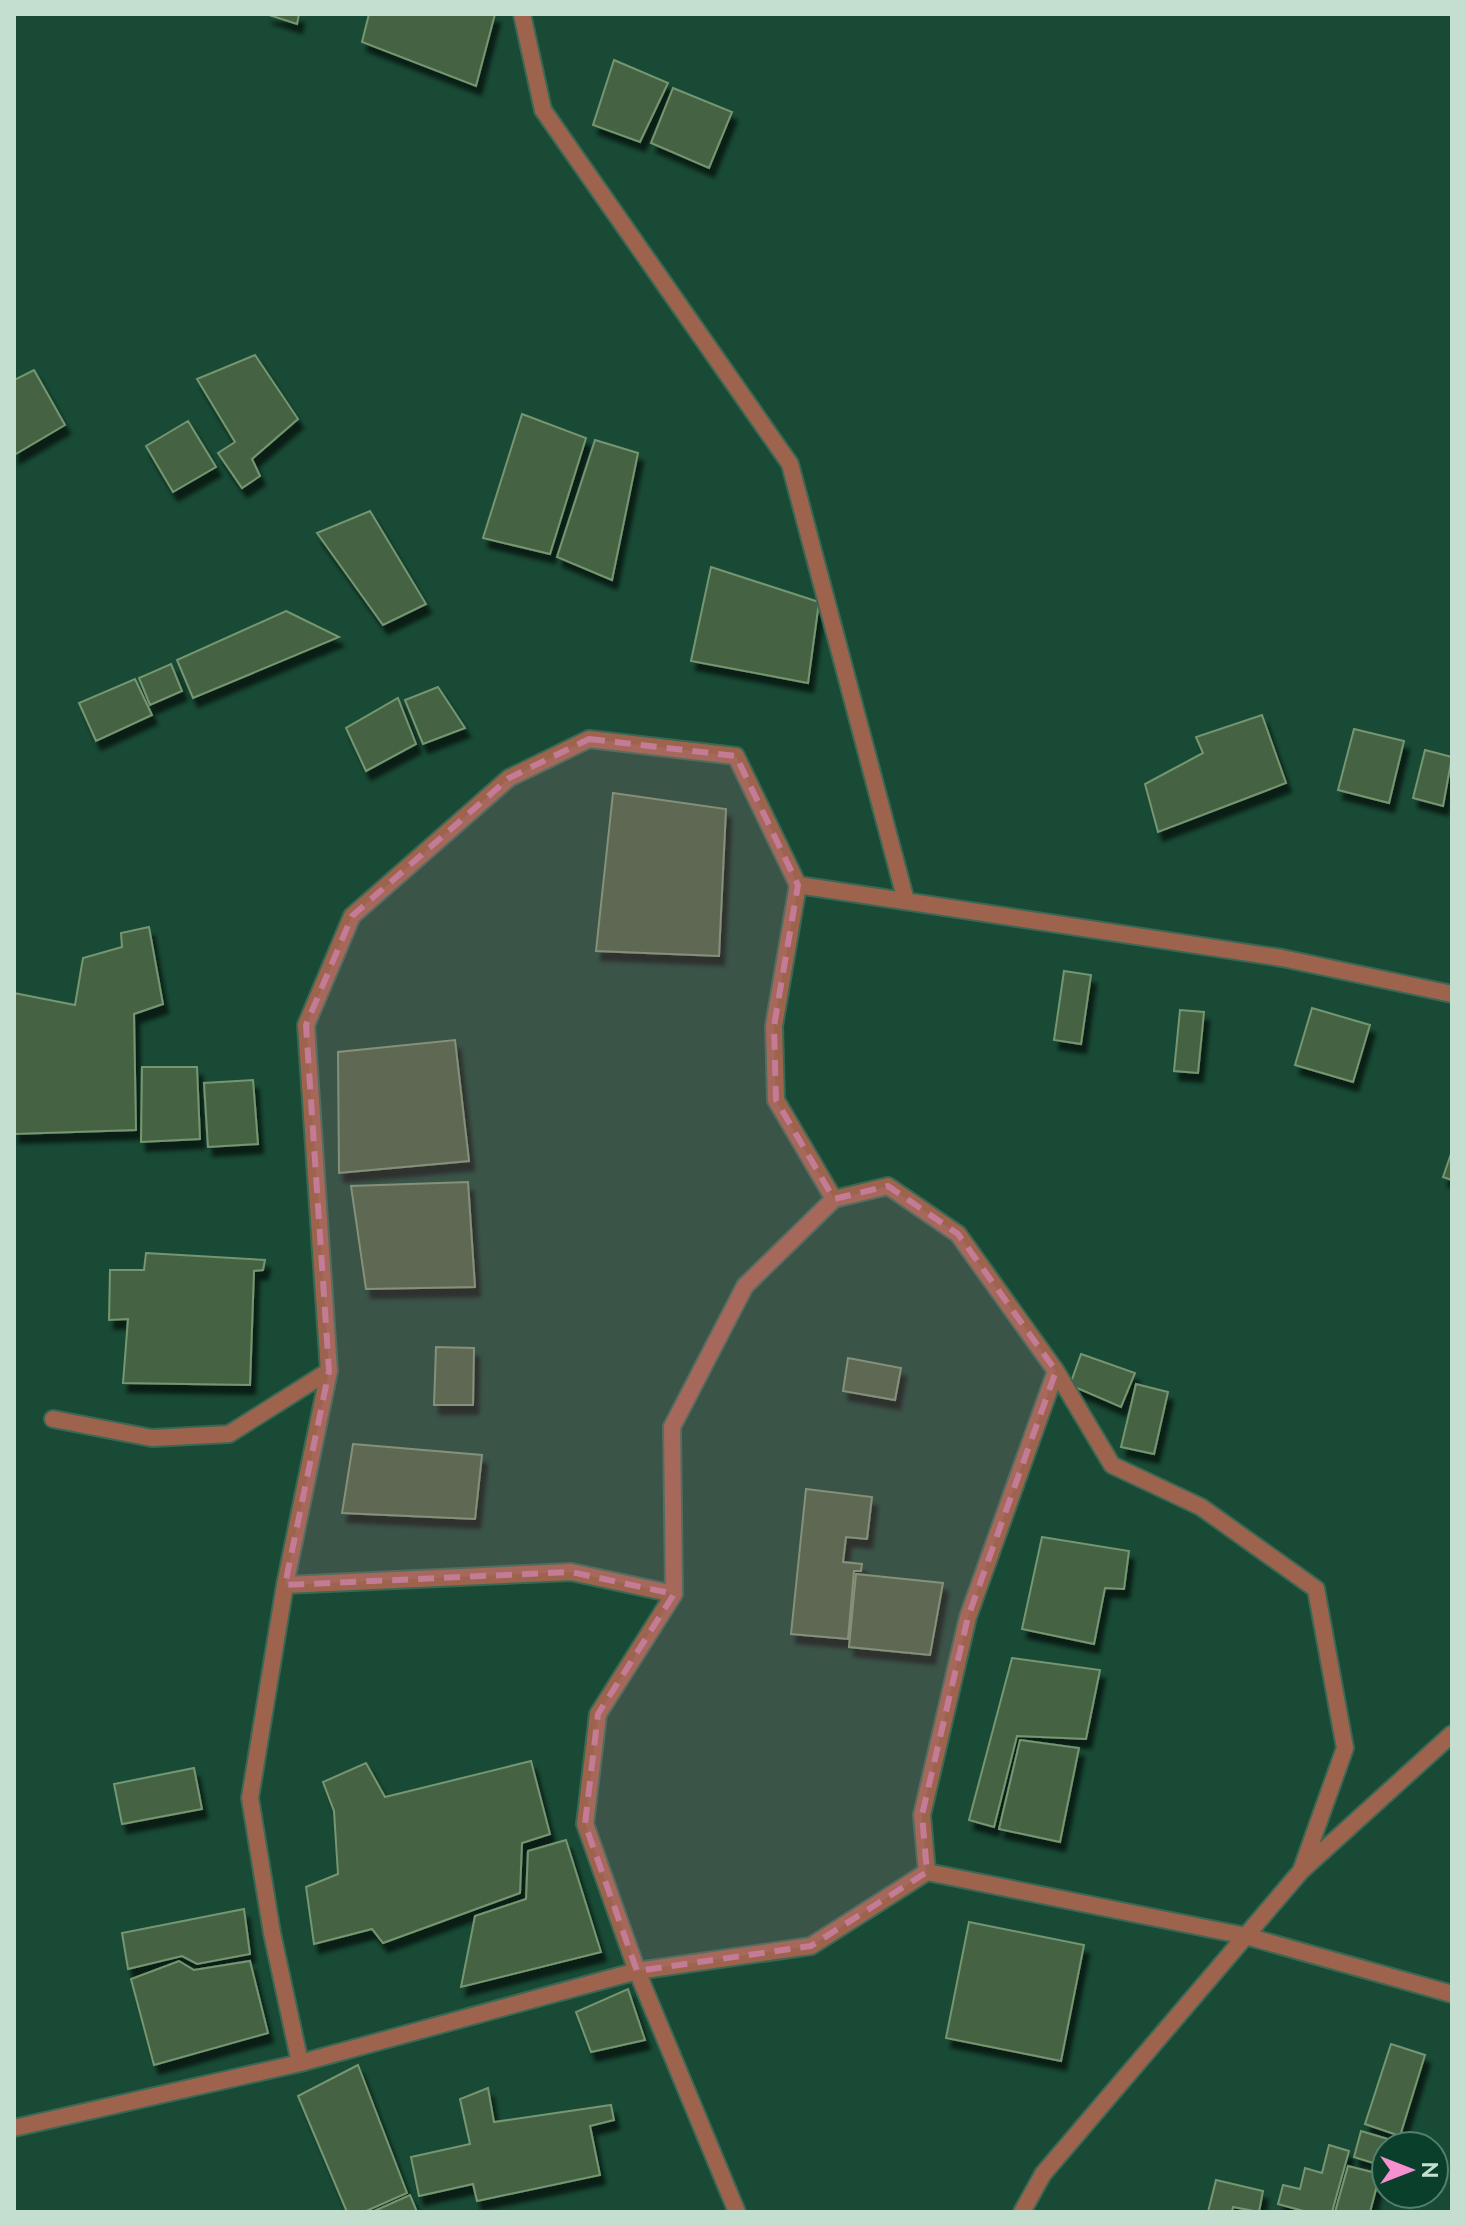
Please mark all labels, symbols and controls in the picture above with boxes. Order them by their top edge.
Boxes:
north arrow [1370,2130,1450,2210]
text: N [1417,2162,1443,2178]

